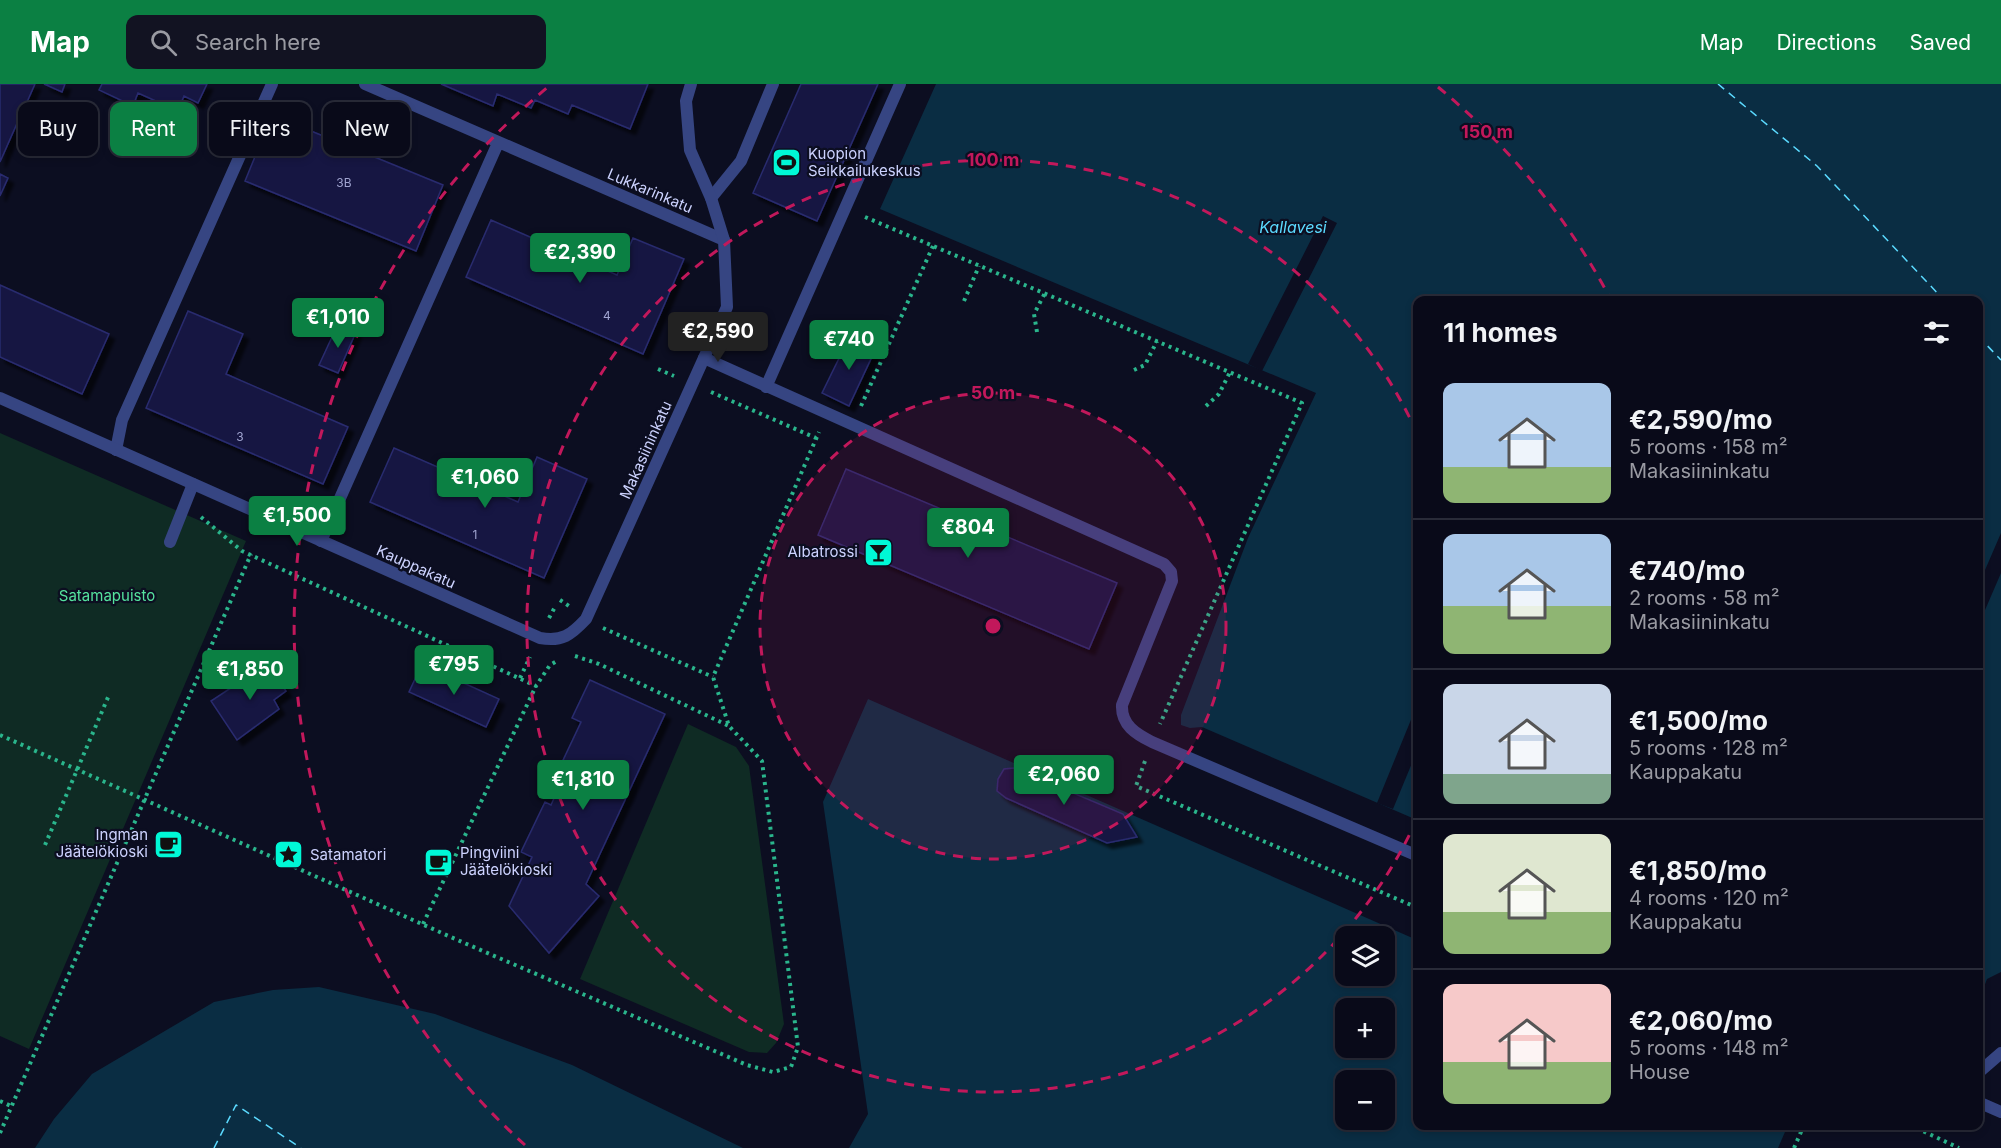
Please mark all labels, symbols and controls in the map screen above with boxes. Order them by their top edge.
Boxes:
search box [126,15,546,69]
text: Map [30,25,90,59]
icon: search [147,26,180,59]
text: Search here [195,29,321,55]
text: Map [1700,30,1743,55]
text: Directions [1776,30,1877,55]
text: Saved [1910,30,1971,55]
chip: Buy [18,102,98,156]
chip: Rent [110,102,197,156]
chip: Filters [209,102,311,156]
chip: New [323,102,410,156]
text: 150 m [1461,121,1513,142]
place label: Kuopion Seikkailukeskus [808,144,921,180]
sports icon: Kuopion Seikkailukeskus [771,147,803,179]
text: 100 m [967,149,1019,170]
street label: Lukkarinkatu [605,164,696,217]
house number: 3B [336,175,352,190]
water label: Kallavesi [1259,217,1328,237]
pin: €2,390 [531,233,629,284]
text: €2,390 [544,240,616,264]
pin: €1,010 [289,298,387,349]
text: €1,010 [306,305,370,329]
house number: 4 [603,308,611,323]
pin: €2,590 [669,312,767,363]
icon: filters [1920,316,1953,349]
text: 11 homes [1443,317,1558,348]
text: €2,590 [682,319,754,343]
pin: €740 [813,320,885,371]
text: €740 [823,327,875,351]
text: 50 m [971,382,1015,403]
street label: Makasiininkatu [615,398,676,502]
text: €2,590/mo [1629,404,1773,435]
icon: home [1491,407,1563,479]
house number: 3 [236,429,244,444]
text: 5 rooms · 158 m² [1629,435,1788,459]
pin: €1,060 [436,458,534,509]
text: Makasiininkatu [1629,459,1770,483]
text: €1,060 [451,465,519,489]
pin: €1,500 [248,496,346,547]
text: €1,500 [263,503,331,527]
pin: €804 [932,508,1004,559]
text: €804 [941,515,995,539]
house number: 1 [473,527,477,542]
bar icon: Albatrossi [863,536,895,568]
street label: Kauppakatu [374,541,459,592]
place label: Albatrossi [787,542,858,561]
text: €740/mo [1629,555,1745,586]
icon: home [1491,558,1563,630]
park label: Satamapuisto [59,586,155,605]
text: 2 rooms · 58 m² [1629,586,1780,610]
text: Makasiininkatu [1629,610,1770,634]
centre of rings [983,616,1003,636]
pin: €795 [418,645,490,696]
pin: €1,850 [201,650,299,701]
text: €795 [429,652,479,676]
text: €1,850 [216,657,284,681]
text: €1,500/mo [1629,705,1768,736]
icon: home [1491,708,1563,780]
text: 5 rooms · 128 m² [1629,736,1788,760]
pin: €2,060 [1015,755,1113,806]
pin: €1,810 [534,760,632,811]
text: Kauppakatu [1629,760,1742,784]
text: €2,060 [1028,762,1100,786]
text: €1,810 [551,767,615,791]
place label: Ingman Jäätelökioski [56,825,148,861]
cafe icon: Ingman Jäätelökioski [153,828,185,860]
place icon: Satamatori [273,839,305,871]
place label: Pingviini Jäätelökioski [460,843,552,879]
place label: Satamatori [310,845,386,864]
cafe icon: Pingviini Jäätelökioski [423,846,455,878]
text: €1,850/mo [1629,855,1767,886]
icon: home [1491,858,1563,930]
text: 4 rooms · 120 m² [1629,886,1789,910]
text: Kauppakatu [1629,910,1742,934]
map controls [1335,926,1395,1130]
button: layers [1335,926,1395,986]
button: + [1335,998,1395,1058]
text: €2,060/mo [1629,1005,1773,1036]
icon: home [1491,1008,1563,1080]
text: 5 rooms · 148 m² [1629,1036,1788,1060]
text: House [1629,1060,1690,1084]
button: − [1335,1070,1395,1130]

